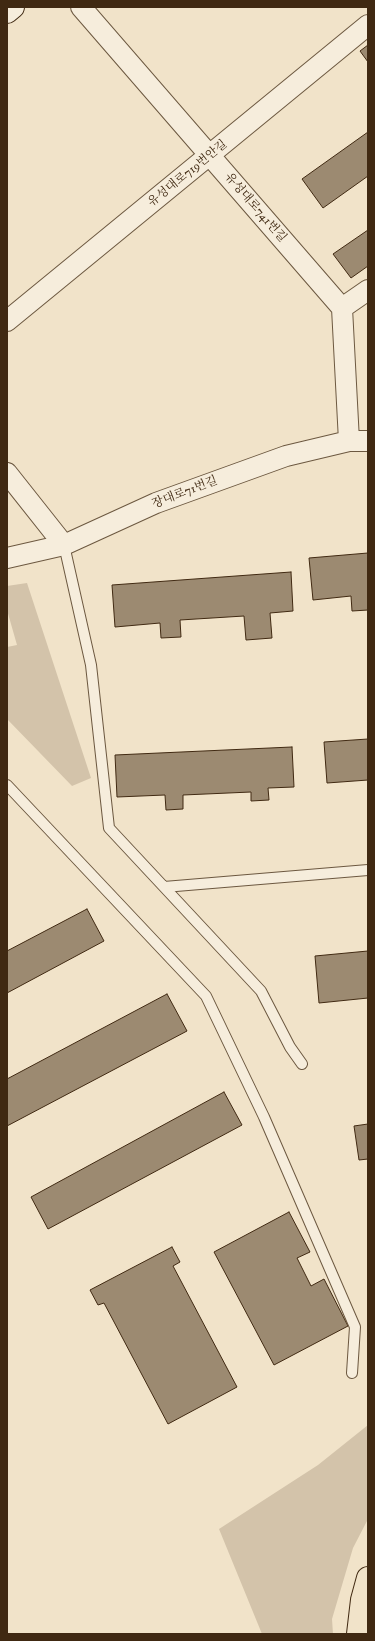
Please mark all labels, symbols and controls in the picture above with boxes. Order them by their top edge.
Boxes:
street label: 유성대로719번안길 [145,138,231,210]
street label: 유성대로741번길 [221,170,289,246]
street label: 장대로71번길 [150,474,220,512]

